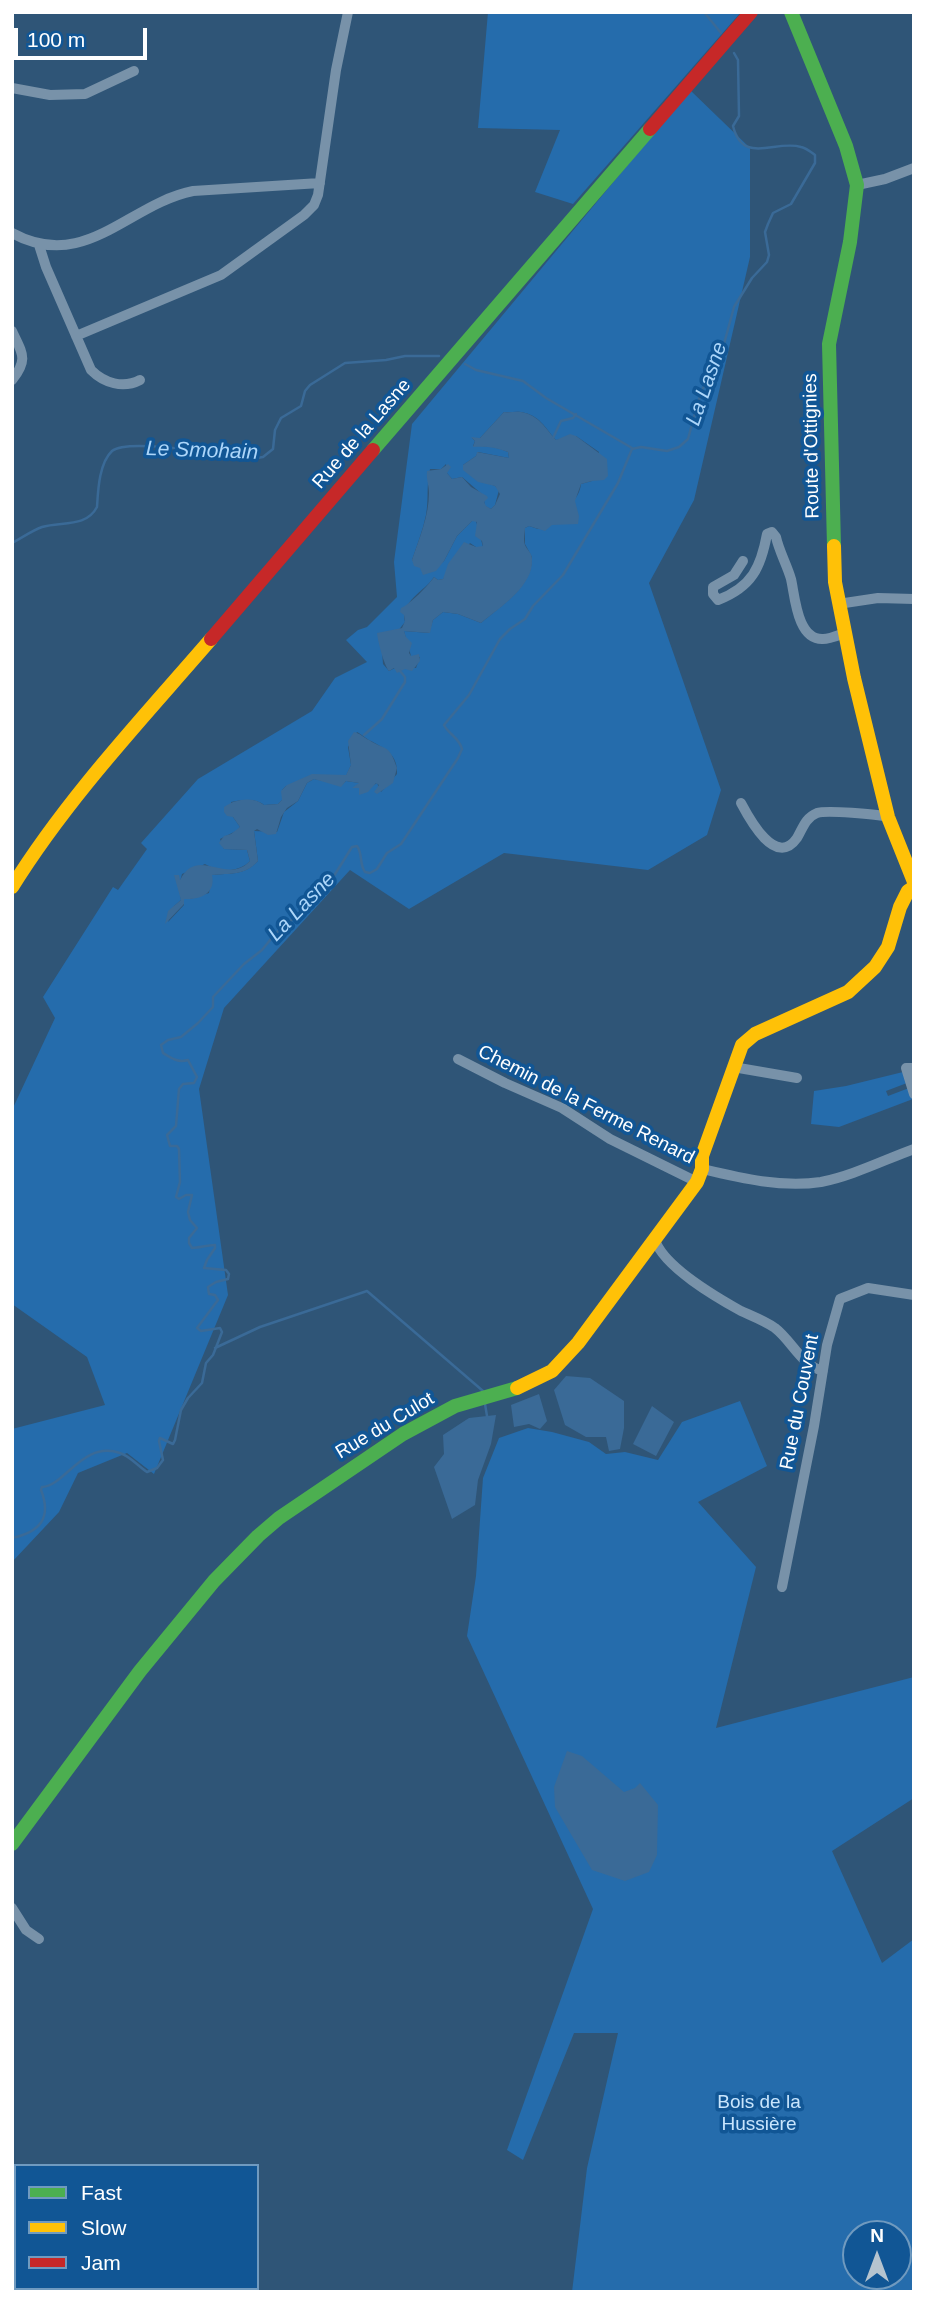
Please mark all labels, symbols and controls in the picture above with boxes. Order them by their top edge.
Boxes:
scale bar [18,14,150,58]
text: 100 m [27,28,85,51]
water label: La Lasne [681,339,733,429]
street label: Route d'Ottignies [799,373,825,519]
street label: Rue de la Lasne [308,374,416,494]
water label: Le Smohain [146,436,258,466]
water label: La Lasne [263,867,341,947]
street label: Chemin de la Ferme Renard [474,1040,698,1170]
street label: Rue du Couvent [776,1332,824,1472]
street label: Rue du Culot [332,1388,438,1464]
park label: Bois de la Hussière [717,2092,801,2136]
legend [14,2164,259,2290]
text: Fast [81,2181,122,2204]
text: Slow [81,2216,127,2239]
north arrow [842,2220,912,2290]
text: N [870,2225,884,2246]
text: Jam [81,2251,121,2274]

